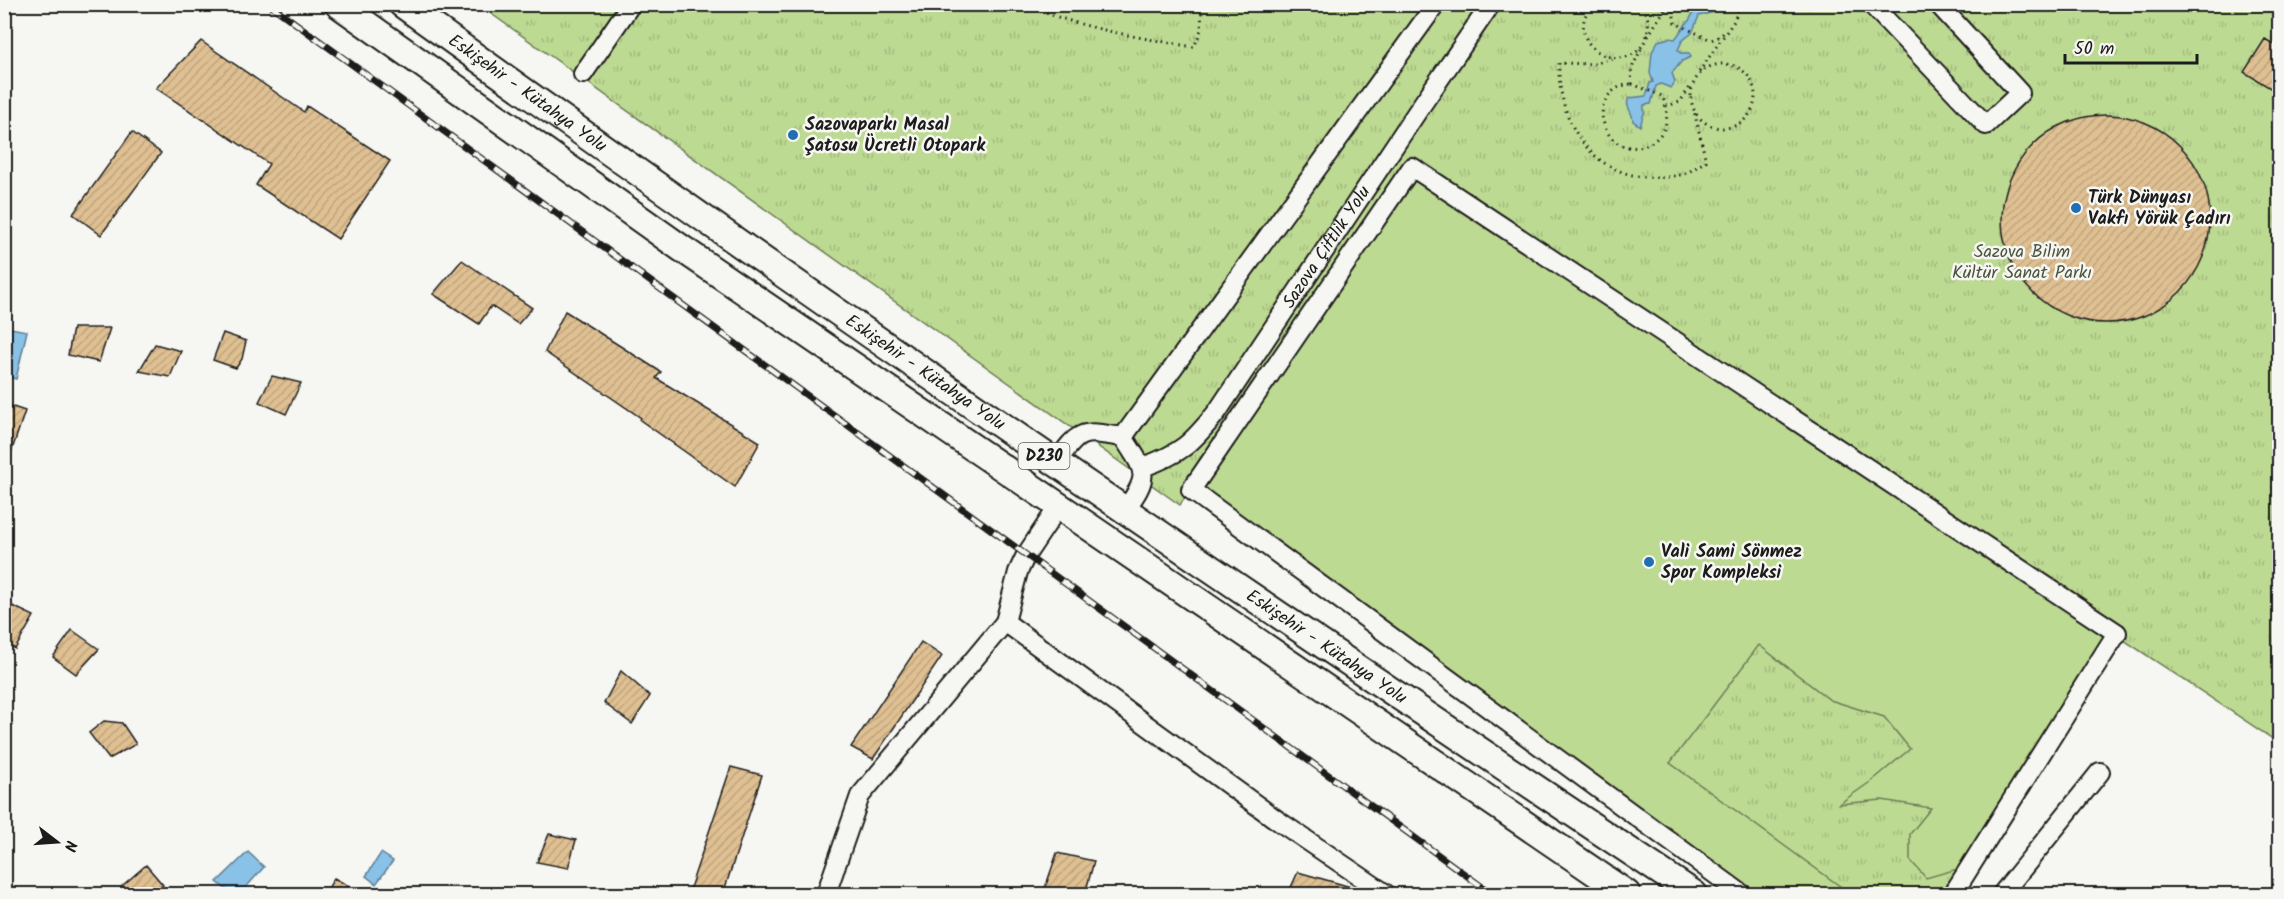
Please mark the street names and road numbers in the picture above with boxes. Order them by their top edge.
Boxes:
street label: Eskişehir - Kütahya Yolu [442,27,613,161]
street label: Sazova Çiftlik Yolu [1275,180,1379,314]
street label: Eskişehir - Kütahya Yolu [839,307,1011,439]
road number: D230 [1018,443,1070,469]
street label: Eskişehir - Kütahya Yolu [1240,582,1413,712]

